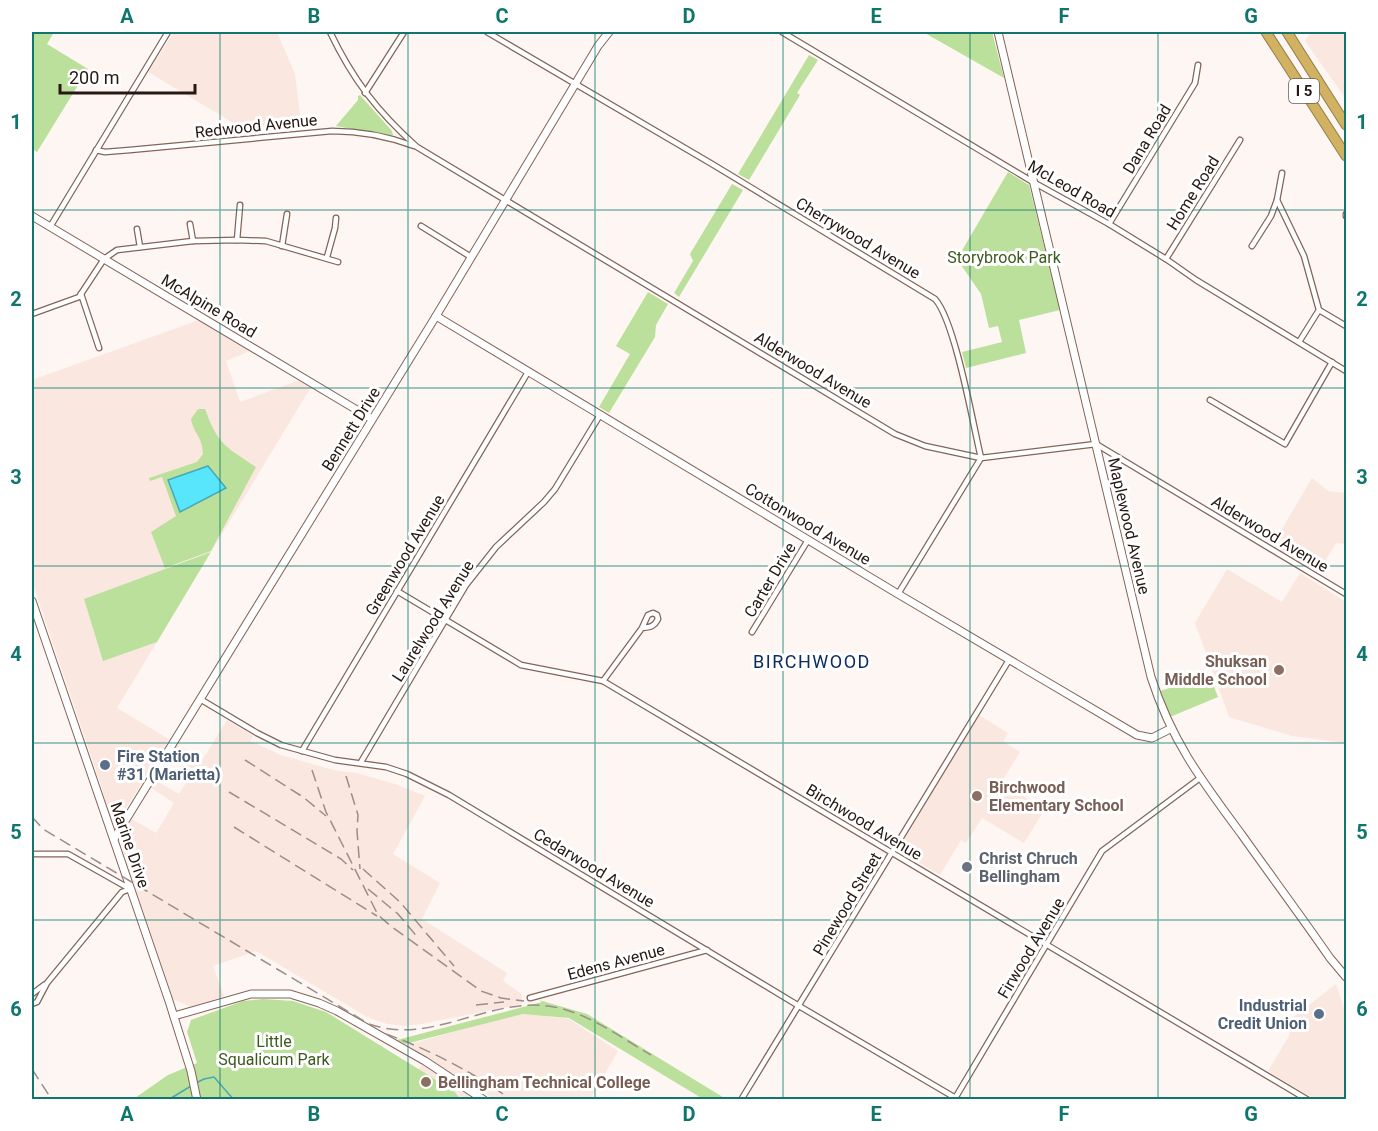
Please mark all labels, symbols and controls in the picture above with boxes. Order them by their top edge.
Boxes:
text: A [120,4,134,28]
text: B [308,4,320,28]
text: C [495,4,509,28]
text: D [683,4,696,28]
text: E [870,4,882,28]
text: F [1059,4,1070,28]
text: G [1244,4,1258,28]
scale bar [60,57,195,95]
text: 200 m [69,67,120,88]
road number: I 5 [1289,79,1319,103]
street label: Dana Road [1119,101,1175,177]
text: 1 [10,110,22,134]
street label: Redwood Avenue [194,110,318,142]
text: 1 [1356,110,1368,134]
street label: Home Road [1163,152,1223,234]
street label: McLeod Road [1025,156,1119,222]
street label: Cherrywood Avenue [792,193,924,283]
park label: Storybrook Park [947,248,1062,267]
street label: McAlpine Road [158,270,260,342]
text: 2 [10,287,22,311]
text: 2 [1356,287,1368,311]
street label: Alderwood Avenue [751,328,875,412]
street label: Bennett Drive [318,384,384,474]
street label: Maplewood Avenue [1104,456,1154,596]
text: 3 [10,465,22,489]
text: 3 [1356,465,1368,489]
street label: Cottonwood Avenue [742,479,874,569]
street label: Greenwood Avenue [361,491,449,619]
street label: Alderwood Avenue [1208,492,1332,576]
street label: Carter Drive [740,539,800,621]
street label: Laurelwood Avenue [388,557,478,685]
text: 4 [10,642,22,666]
text: 4 [1356,642,1368,666]
district label: BIRCHWOOD [753,651,871,672]
place label: Shuksan Middle School [1164,652,1267,689]
marker: Shuksan Middle School [1272,663,1286,677]
place label: Fire Station #31 (Marietta) [117,747,221,784]
marker: Fire Station #31 (Marietta) [98,758,112,772]
place label: Birchwood Elementary School [989,778,1124,815]
street label: Birchwood Avenue [803,780,925,864]
marker: Birchwood Elementary School [970,789,984,803]
street label: Marine Drive [106,800,154,890]
text: 5 [10,820,22,844]
text: 5 [1356,820,1368,844]
street label: Cedarwood Avenue [530,824,658,912]
street label: Pinewood Street [809,849,885,959]
place label: Christ Chruch Bellingham [979,849,1078,886]
marker: Christ Chruch Bellingham [960,860,974,874]
street label: Firwood Avenue [994,894,1068,1002]
street label: Edens Avenue [565,940,667,984]
place label: Industrial Credit Union [1218,996,1307,1033]
text: 6 [10,997,22,1021]
text: 6 [1356,997,1368,1021]
marker: Industrial Credit Union [1312,1007,1326,1021]
park label: Little Squalicum Park [218,1032,331,1069]
place label: Bellingham Technical College [438,1073,651,1092]
marker: Bellingham Technical College [419,1075,433,1089]
text: A [120,1102,134,1126]
text: B [308,1102,320,1126]
text: C [495,1102,509,1126]
text: D [683,1102,696,1126]
text: E [870,1102,882,1126]
text: F [1059,1102,1070,1126]
text: G [1244,1102,1258,1126]

